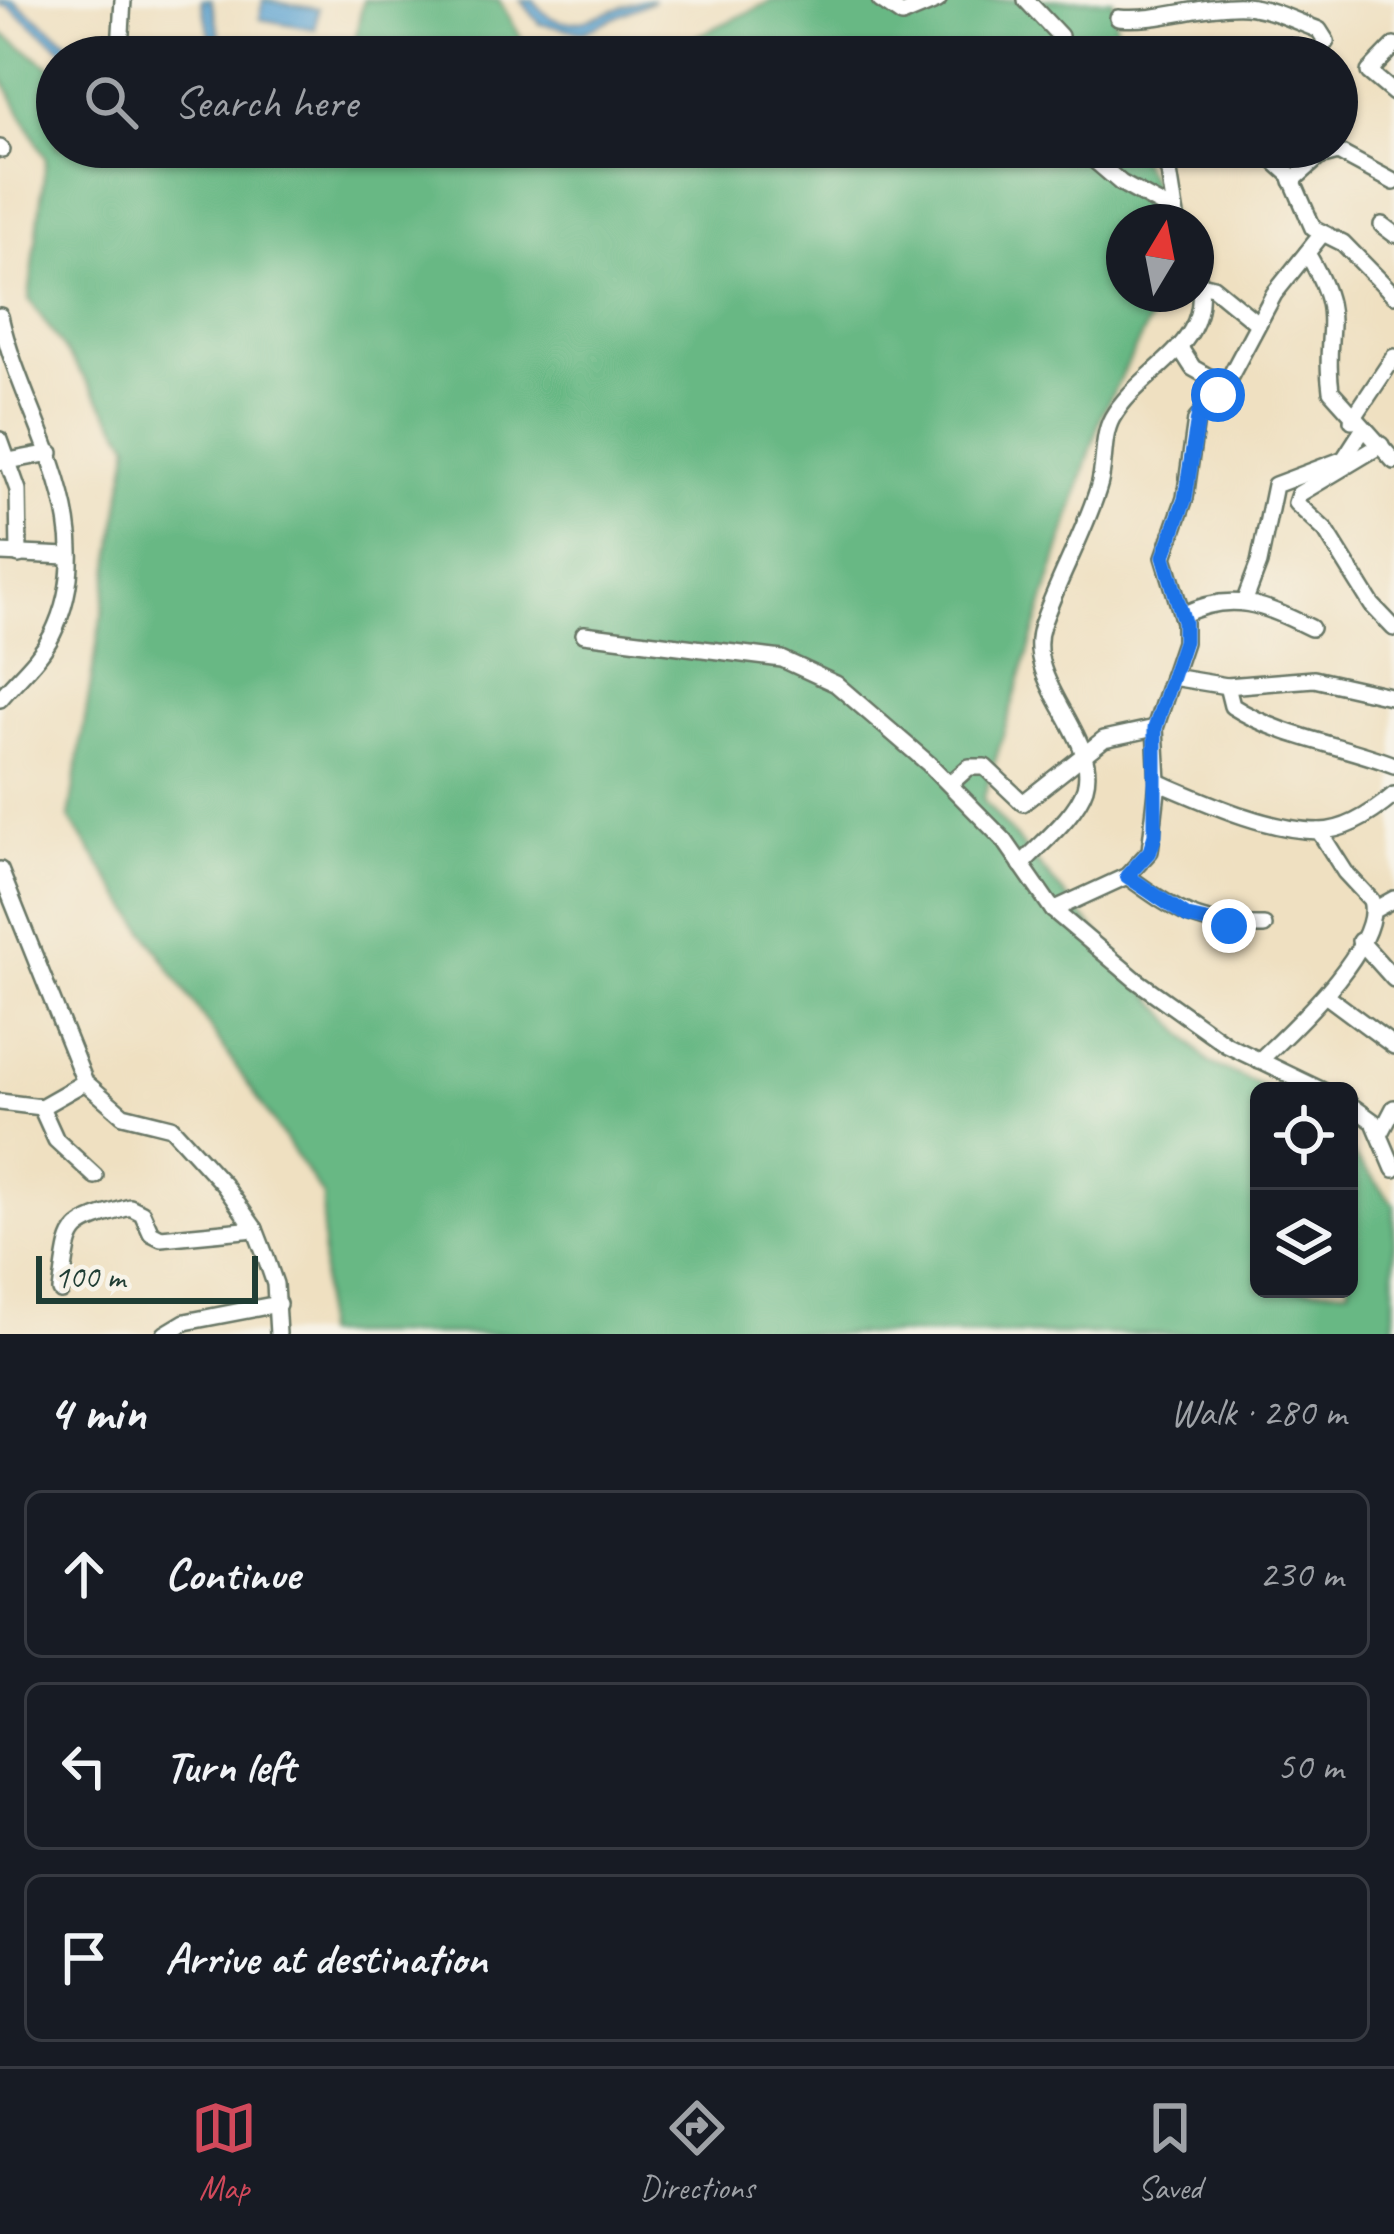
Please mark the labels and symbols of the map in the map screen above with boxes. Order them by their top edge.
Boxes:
north arrow [1106,204,1214,312]
route start [1191,368,1245,422]
route end [1202,899,1256,953]
scale bar [36,1250,258,1303]

